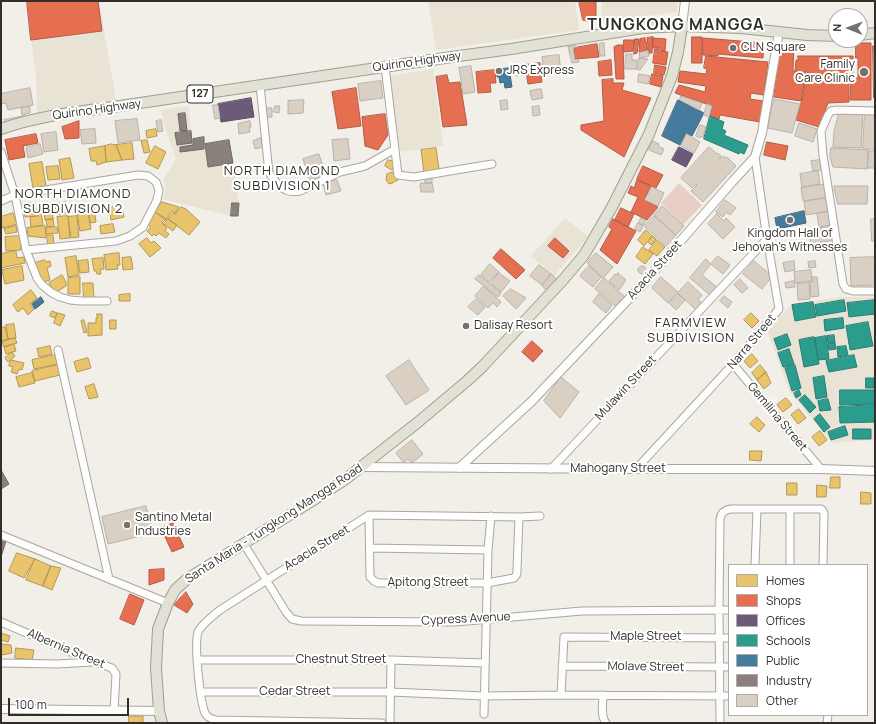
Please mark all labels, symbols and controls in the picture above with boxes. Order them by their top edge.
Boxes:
north arrow [828,8,868,48]
district label: TUNGKONG MANGGA [587,16,765,36]
text: N [829,24,844,32]
place label: CLN Square [741,41,806,55]
marker: CLN Square [728,43,738,53]
street label: Quirino Highway [372,49,462,75]
place label: Family Care Clinic [795,58,855,86]
place label: JRS Express [507,64,574,78]
marker: JRS Express [494,66,504,76]
marker: Family Care Clinic [858,66,870,78]
road number: 127 [187,85,213,103]
street label: Quirino Highway [52,97,142,123]
district label: NORTH DIAMOND SUBDIVISION 1 [224,163,340,194]
district label: NORTH DIAMOND SUBDIVISION 2 [15,186,131,217]
marker: Kingdom Hall of Jehovah's Witnesses [785,215,795,225]
place label: Kingdom Hall of Jehovah's Witnesses [733,227,847,255]
street label: Acacia Street [625,238,685,302]
street label: Narra Street [725,311,779,373]
district label: FARMVIEW SUBDIVISION [647,315,735,346]
place label: Dalisay Resort [474,319,553,333]
marker: Dalisay Resort [461,321,471,331]
street label: Mulawin Street [592,353,660,423]
street label: Gemilina Street [744,380,810,454]
street label: Santa Maria - Tungkong Mangga Road [183,461,365,587]
street label: Mahogany Street [570,462,666,476]
place label: Santino Metal Industries [135,511,212,539]
marker: Santino Metal Industries [122,520,132,530]
street label: Acacia Street [282,522,352,574]
legend [728,564,868,716]
text: Homes [766,572,805,589]
street label: Apitong Street [387,576,469,590]
text: Shops [766,592,801,609]
street label: Cypress Avenue [421,609,511,629]
text: Offices [766,612,805,629]
street label: Albernia Street [25,626,107,672]
street label: Maple Street [610,630,682,644]
text: Schools [766,632,810,649]
text: Public [766,652,800,669]
street label: Chestnut Street [296,653,386,667]
street label: Molave Street [607,659,685,675]
text: Industry [766,672,812,689]
street label: Cedar Street [259,685,331,699]
scale bar [10,690,131,716]
text: Other [766,692,798,709]
text: 100 m [15,696,47,713]

